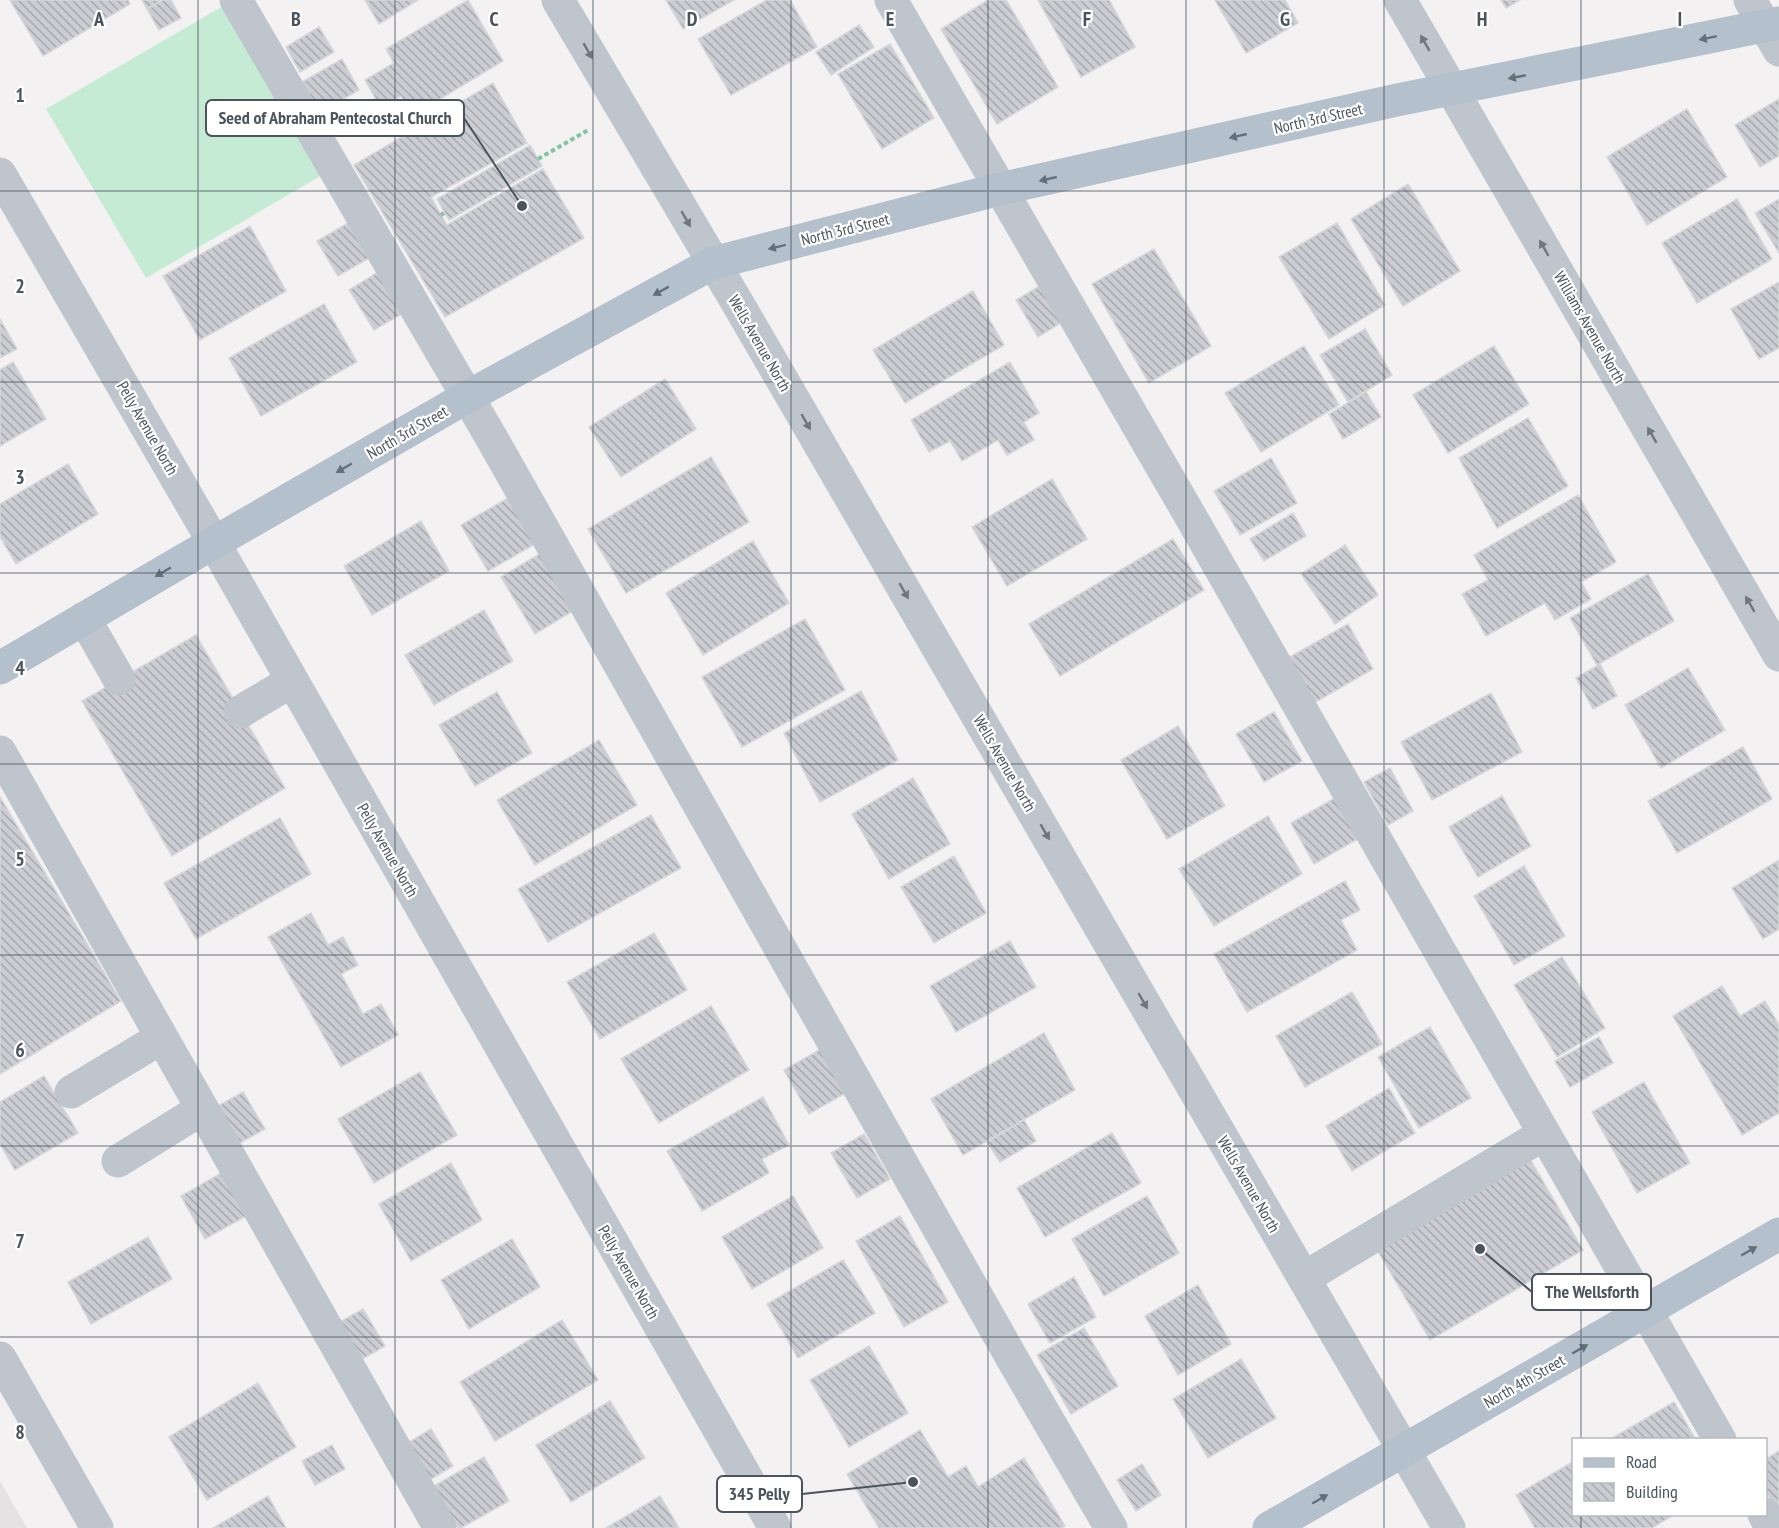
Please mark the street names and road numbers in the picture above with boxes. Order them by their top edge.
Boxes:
street label: North 3rd Street [1272,98,1365,138]
street label: North 3rd Street [799,208,892,250]
street label: Williams Avenue North [1550,267,1630,387]
street label: Wells Avenue North [724,291,796,395]
street label: Pelly Avenue North [113,378,183,478]
street label: North 3rd Street [363,401,452,463]
street label: Wells Avenue North [969,711,1041,815]
street label: Pelly Avenue North [353,800,423,900]
street label: Wells Avenue North [1213,1132,1285,1236]
street label: Pelly Avenue North [594,1222,664,1322]
street label: North 4th Street [1480,1349,1569,1412]

